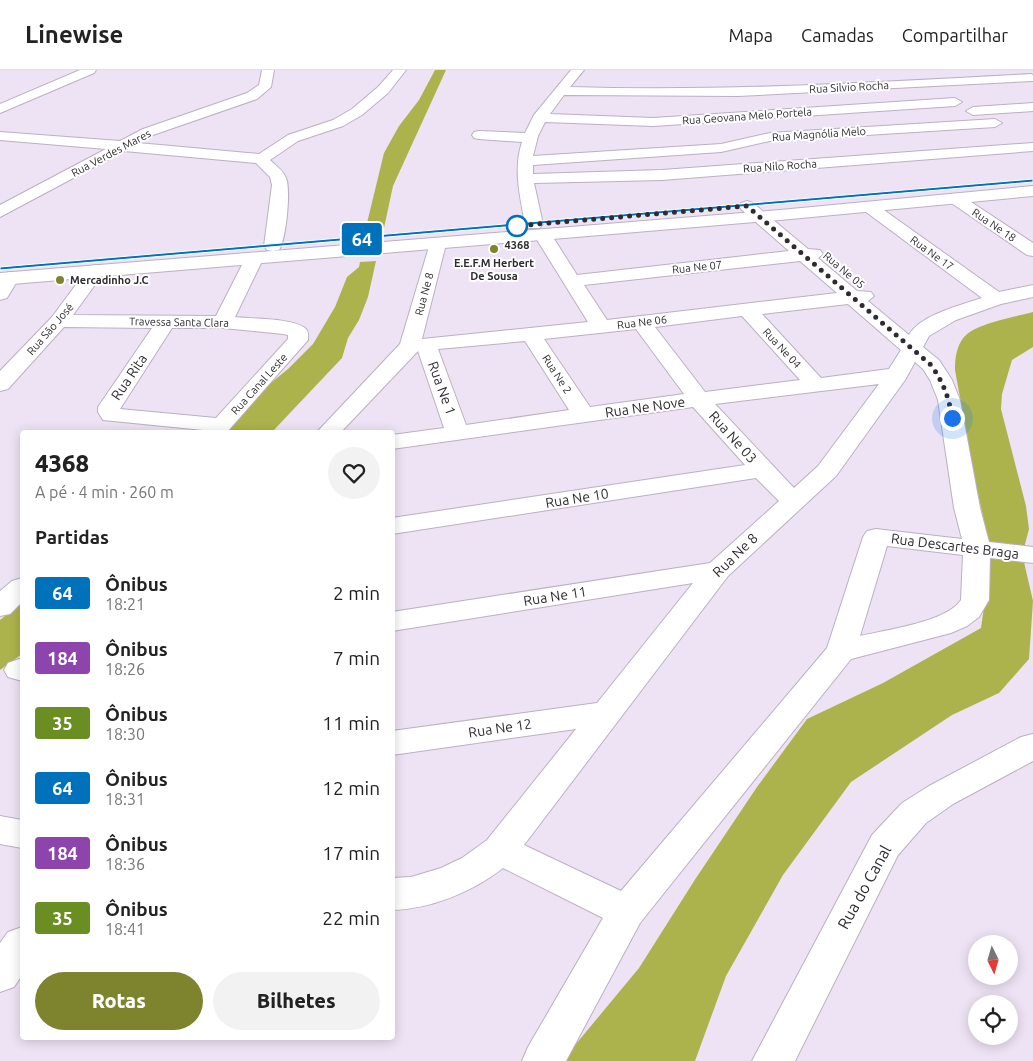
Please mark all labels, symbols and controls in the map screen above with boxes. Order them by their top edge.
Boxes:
text: Linewise [25,21,123,48]
text: Mapa [728,25,773,45]
text: Camadas [801,25,874,45]
text: Compartilhar [902,25,1008,45]
street label: Rua Silvio Rocha [809,79,889,95]
street label: Rua Geovana Melo Portela [682,105,812,127]
street label: Rua Magnólia Melo [772,125,866,143]
street label: Rua Verdes Mares [69,127,153,179]
street label: Rua Nilo Rocha [743,157,817,175]
street label: Rua Ne 18 [970,206,1018,244]
marker: 4368 [506,215,528,237]
line badge: 64 [340,223,384,255]
text: 64 [352,229,372,249]
street label: Rua Ne 17 [908,233,956,273]
place label: 4368 [505,239,529,251]
marker: E.E.F.M Herbert De Sousa [488,243,500,255]
street label: Rua Ne 05 [821,249,867,291]
place label: E.E.F.M Herbert De Sousa [454,257,534,282]
street label: Rua Ne 07 [671,258,723,276]
street label: Rua Ne 8 [413,271,435,317]
marker: Mercadinho J.C [54,274,66,286]
place label: Mercadinho J.C [70,274,149,286]
street label: Rua São José [24,301,76,357]
street label: Rua Ne 06 [616,313,668,331]
street label: Travessa Santa Clara [129,315,229,329]
street label: Rua Ne 04 [761,326,803,370]
street label: Rua Rita [108,351,150,403]
street label: Rua Canal Leste [228,351,290,417]
street label: Rua Ne 2 [540,352,574,396]
street label: Rua Ne 1 [425,359,459,417]
street label: Rua Ne Nove [604,393,686,421]
your location [940,406,965,431]
street label: Rua Ne 03 [706,408,760,466]
button: heart [328,447,380,499]
text: 4368 [35,450,89,477]
text: A pé · 4 min · 260 m [35,483,174,501]
street label: Rua Ne 10 [544,485,610,511]
text: Partidas [35,526,109,548]
street label: Rua Ne 8 [709,530,761,580]
street label: Rua Descartes Braga [890,530,1020,562]
text: Ônibus [105,573,168,595]
text: 2 min [333,582,380,604]
text: 64 [52,583,73,603]
street label: Rua Ne 11 [522,583,588,609]
text: 18:21 [105,595,145,613]
text: Ônibus [105,638,168,660]
text: 7 min [333,647,380,669]
text: 184 [47,648,78,668]
text: 18:26 [105,660,145,678]
text: Ônibus [105,703,168,725]
text: 11 min [322,712,380,734]
text: 35 [52,713,73,733]
street label: Rua Ne 12 [467,716,533,740]
text: 18:30 [105,725,145,743]
text: Ônibus [105,768,168,790]
text: 12 min [322,777,380,799]
text: 64 [52,778,73,798]
text: 18:31 [105,790,145,808]
text: Ônibus [105,833,168,855]
text: 17 min [322,842,380,864]
street label: Rua do Canal [834,842,894,932]
text: 184 [47,843,78,863]
text: 18:36 [105,855,145,873]
text: Ônibus [105,898,168,920]
text: 22 min [322,907,380,929]
text: 35 [52,908,73,928]
text: 18:41 [105,920,145,938]
north arrow [968,935,1018,985]
map controls [968,935,1018,1045]
button: Rotas [35,972,203,1030]
button: Bilhetes [213,972,380,1030]
button: locate [968,995,1018,1045]

